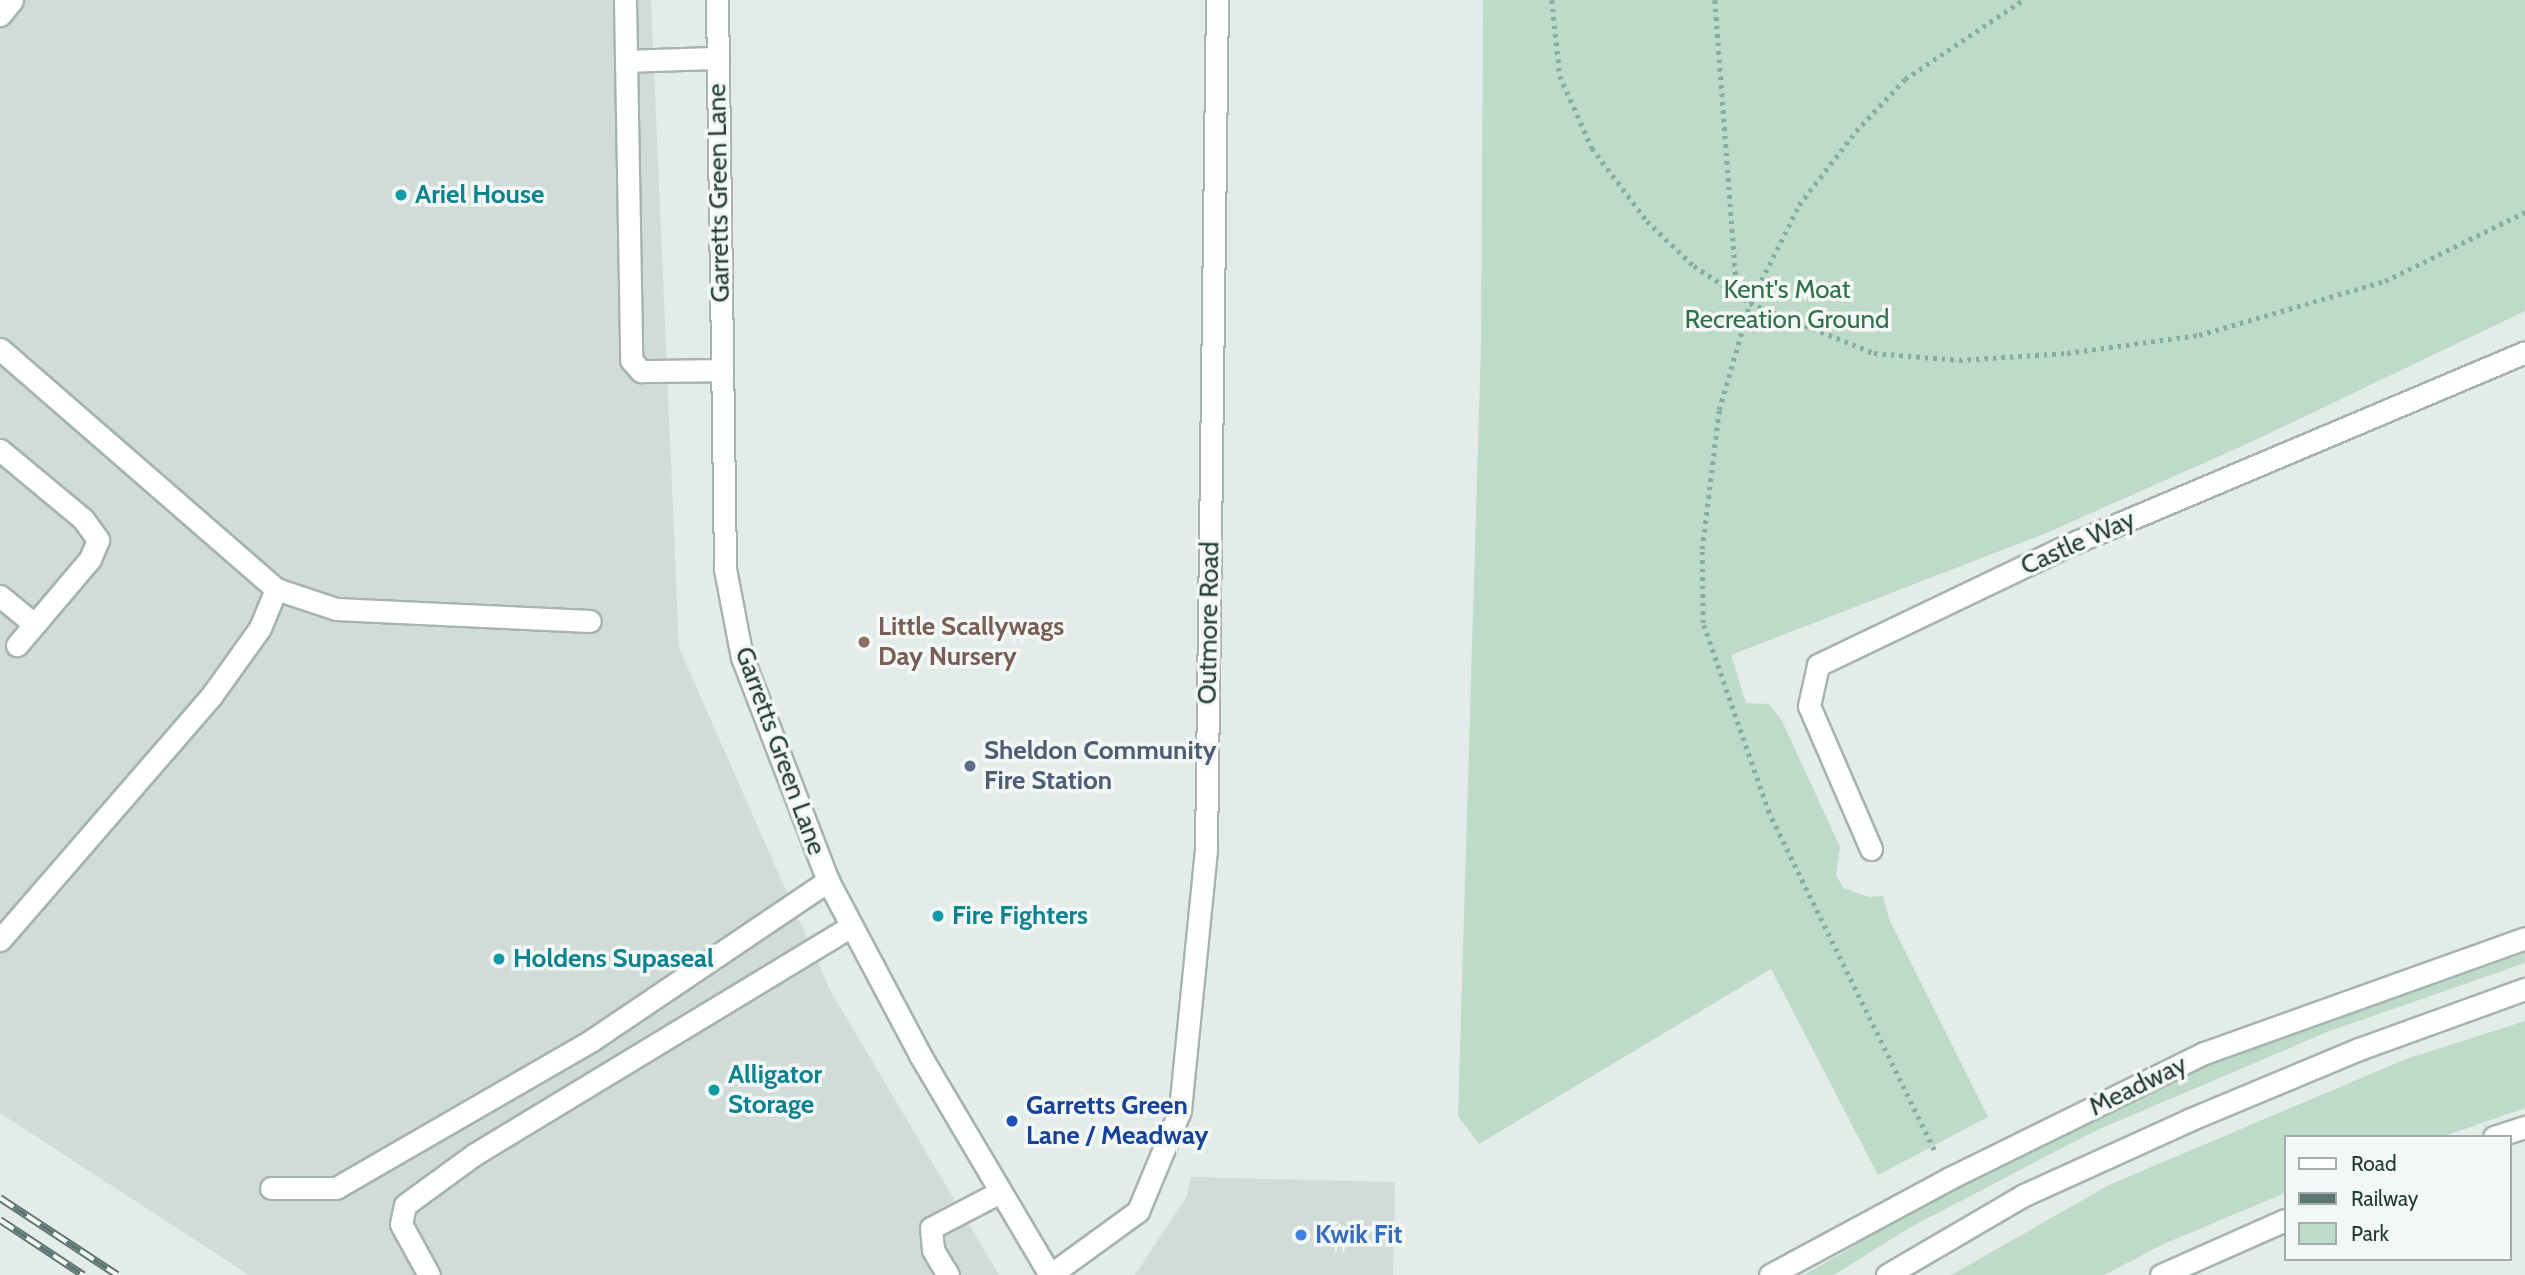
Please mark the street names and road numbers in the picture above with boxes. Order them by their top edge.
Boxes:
street label: Garretts Green Lane [701,83,737,303]
street label: Castle Way [2016,504,2140,582]
street label: Outmore Road [1192,541,1226,705]
street label: Garretts Green Lane [728,643,832,859]
street label: Meadway [2084,1049,2192,1123]

